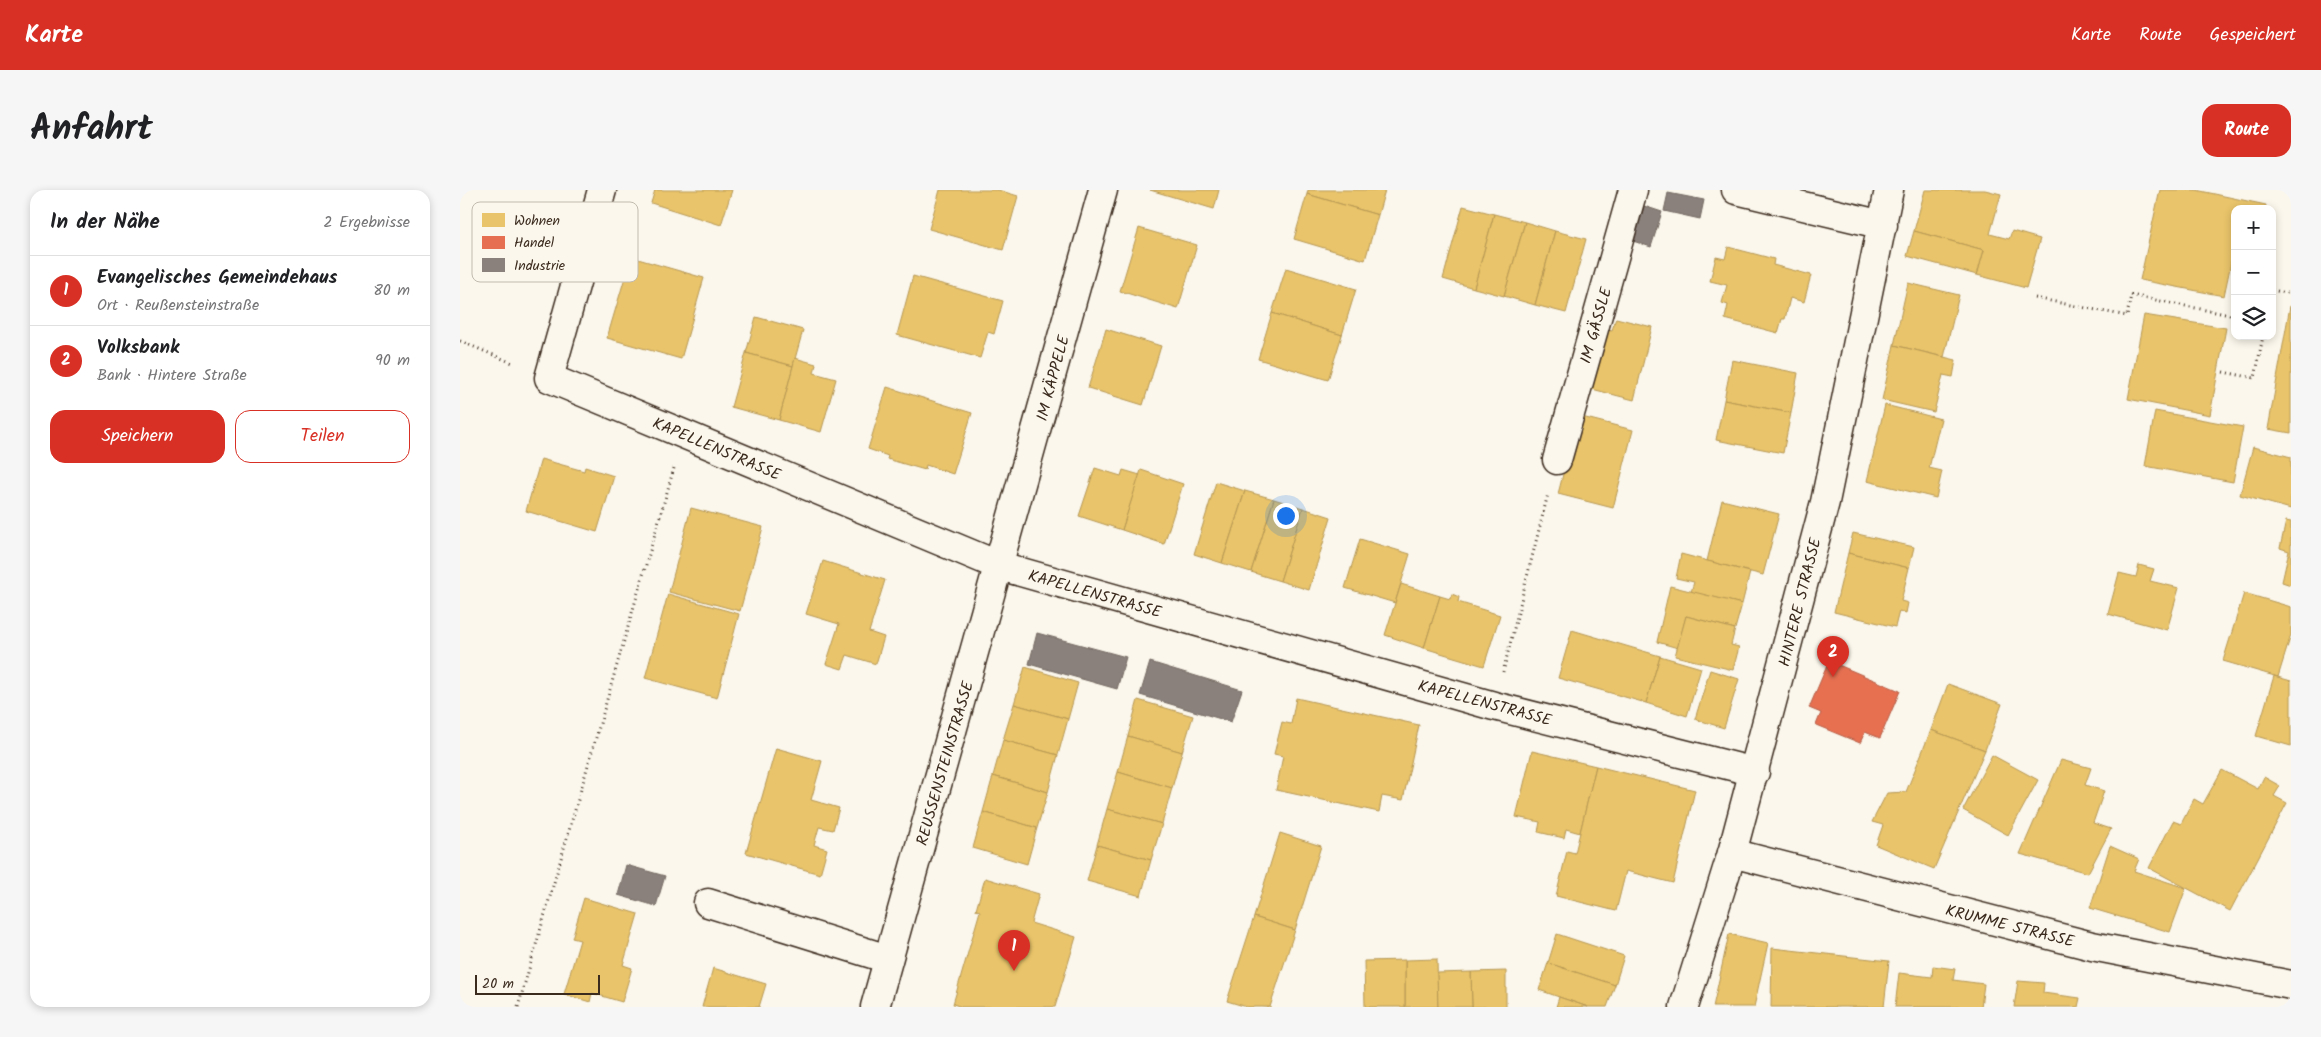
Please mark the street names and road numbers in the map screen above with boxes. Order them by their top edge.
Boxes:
street label: IM GÄSSLE [1574,284,1619,367]
street label: IM KÄPPELE [1030,332,1077,424]
street label: KAPELLENSTRASSE [648,411,785,488]
street label: HINTERE STRASSE [1772,535,1829,669]
street label: KAPELLENSTRASSE [1025,563,1165,626]
street label: KAPELLENSTRASSE [1415,674,1555,733]
street label: REUSSENSTEINSTRASSE [910,678,981,849]
street label: KRUMME STRASSE [1943,898,2077,955]

